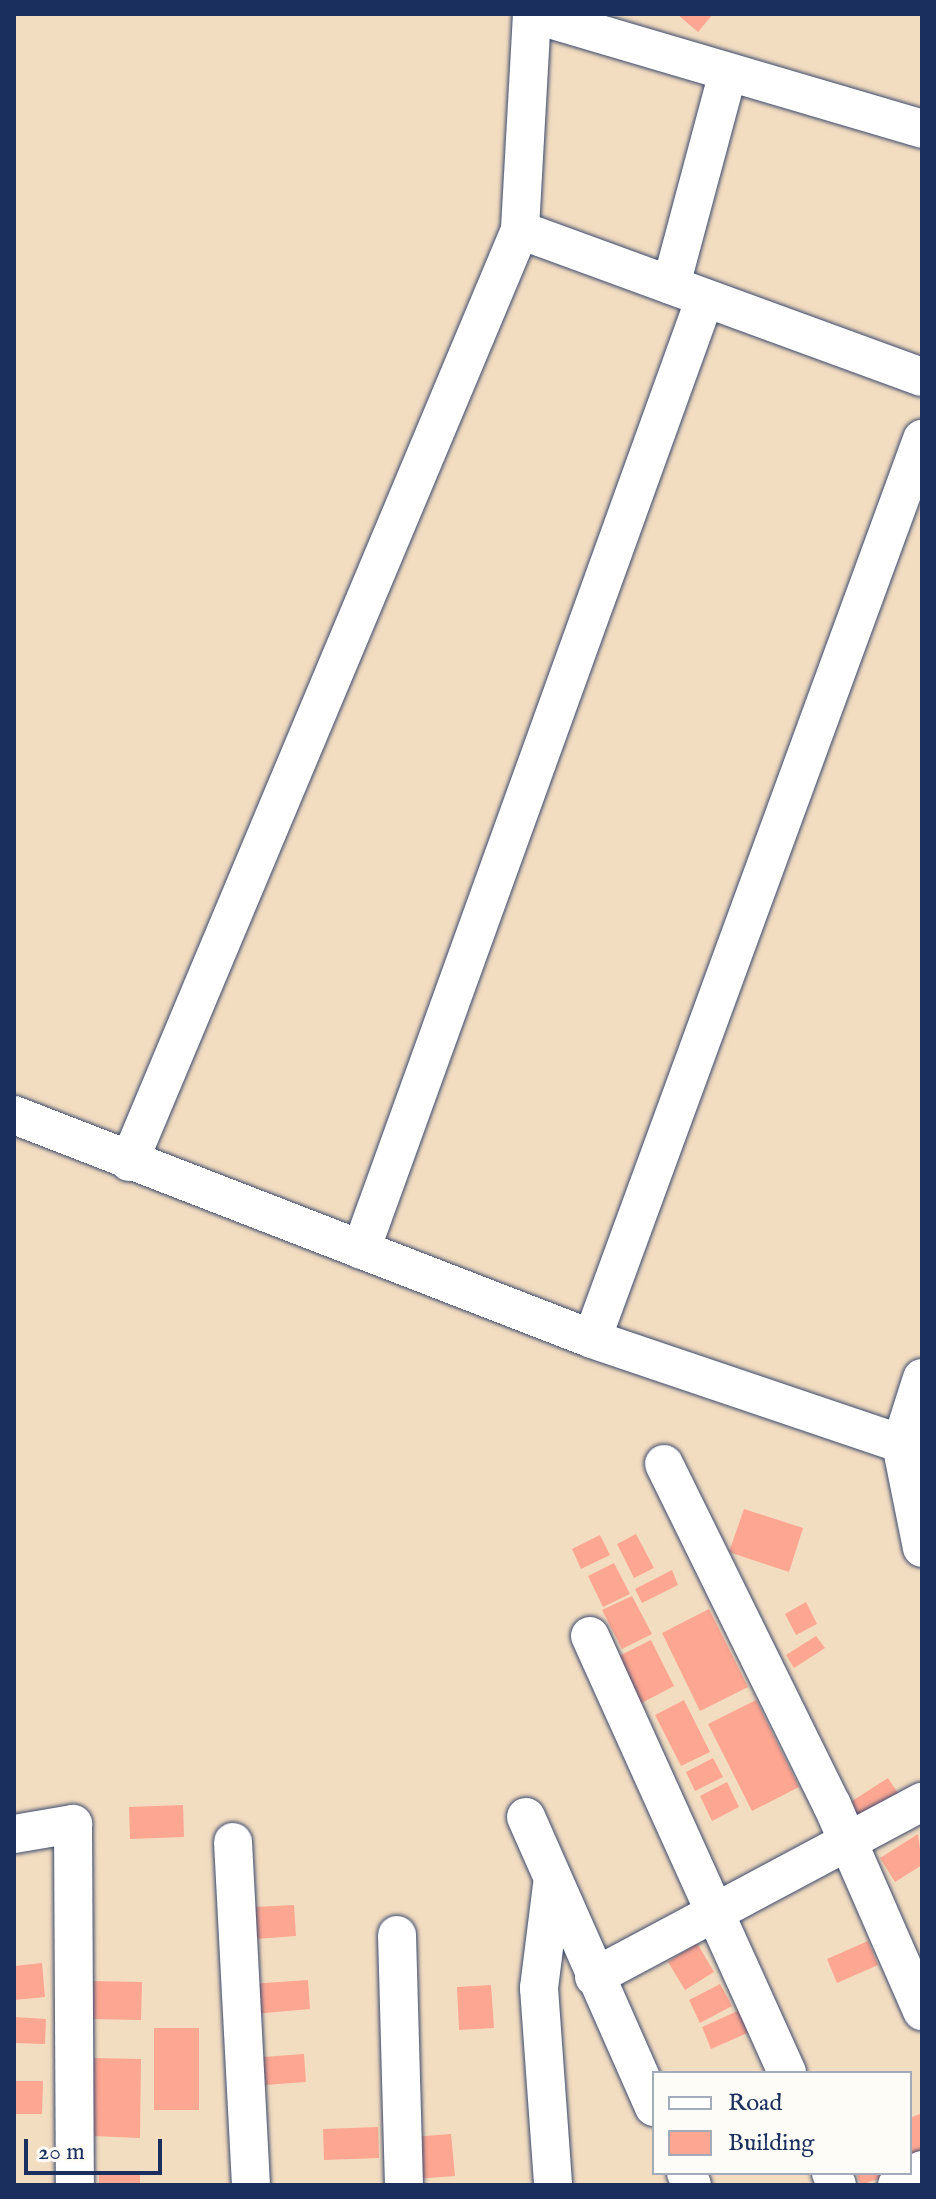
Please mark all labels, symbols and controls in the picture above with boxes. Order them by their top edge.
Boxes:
legend [652,2071,912,2175]
text: Road [728,2088,782,2119]
scale bar [28,2123,166,2173]
text: Building [728,2128,814,2159]
text: 20 m [38,2137,85,2168]

